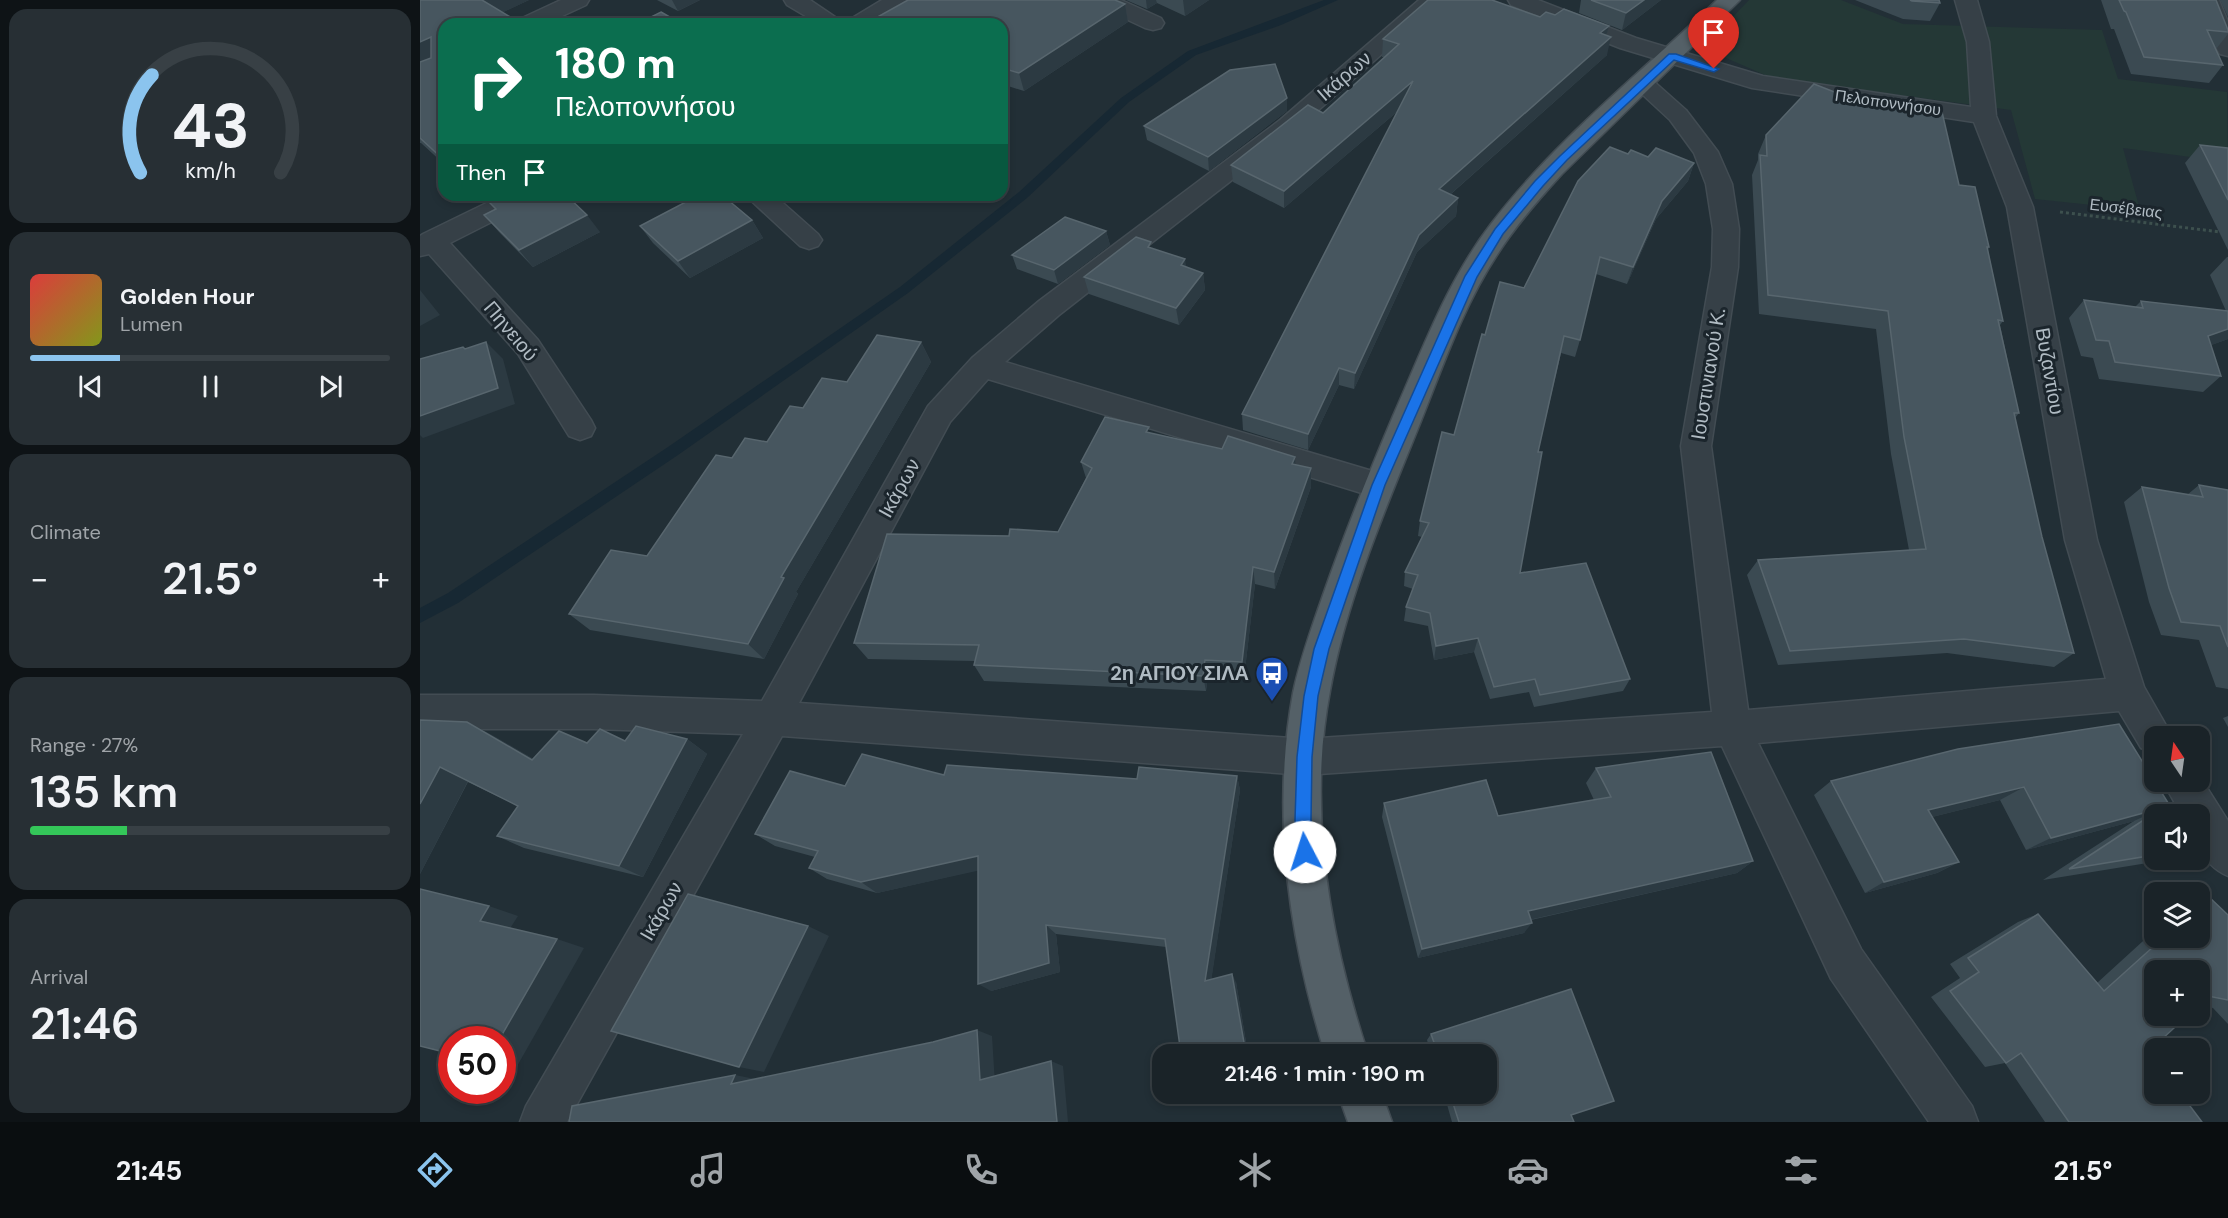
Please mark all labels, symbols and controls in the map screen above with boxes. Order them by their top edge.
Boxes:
pin [1688,7,1739,69]
icon: arrive [1697,16,1730,49]
text: 180 m [555,36,676,91]
icon: right [456,42,534,120]
street label: Ικάρων [1311,45,1377,107]
text: 43 [171,85,249,166]
street label: Πελοποννήσου [1833,85,1942,120]
text: Πελοποννήσου [555,89,736,124]
icon: arrive [518,156,551,189]
text: km/h [185,157,235,185]
text: Then [456,158,506,187]
street label: Ευσέβειας [2088,194,2164,223]
text: Golden Hour [120,282,255,311]
street label: Πηνειού [478,295,544,367]
street label: Ιουστινιανού Κ. [1685,306,1731,442]
text: Lumen [120,311,183,337]
street label: Βυζαντίου [2030,326,2070,416]
icon: previous [74,370,107,403]
icon: pause [194,370,227,403]
icon: next [314,370,347,403]
street label: Ικάρων [872,454,926,522]
text: Climate [30,519,101,545]
text: 21.5° [162,549,258,608]
text: − [30,557,48,600]
text: + [372,557,390,600]
bus stop icon: 2η ΑΓΙΟΥ ΣΙΛΑ [1254,655,1290,702]
place label: 2η ΑΓΙΟΥ ΣΙΛΑ [1110,660,1249,686]
north arrow [2144,726,2210,792]
map controls [2144,726,2210,1104]
text: Range · 27% [30,732,138,758]
text: 135 km [30,762,178,821]
button: sound [2144,804,2210,870]
position arrow [1273,820,1337,884]
street label: Ικάρων [634,877,688,945]
button: layers [2144,882,2210,948]
button: + [2144,960,2210,1026]
text: Arrival [30,964,88,990]
text: 21:46 [30,994,140,1053]
speed limit sign: 50 [438,1026,516,1104]
button: − [2144,1038,2210,1104]
text: 21:46 · 1 min · 190 m [1224,1059,1425,1088]
icon: directions [414,1149,456,1191]
icon: music [687,1149,729,1191]
icon: phone [960,1149,1002,1191]
icon: climate [1234,1149,1276,1191]
icon: car [1507,1149,1549,1191]
icon: filters [1780,1149,1822,1191]
text: 21:45 [116,1153,182,1188]
text: 21.5° [2053,1153,2112,1188]

